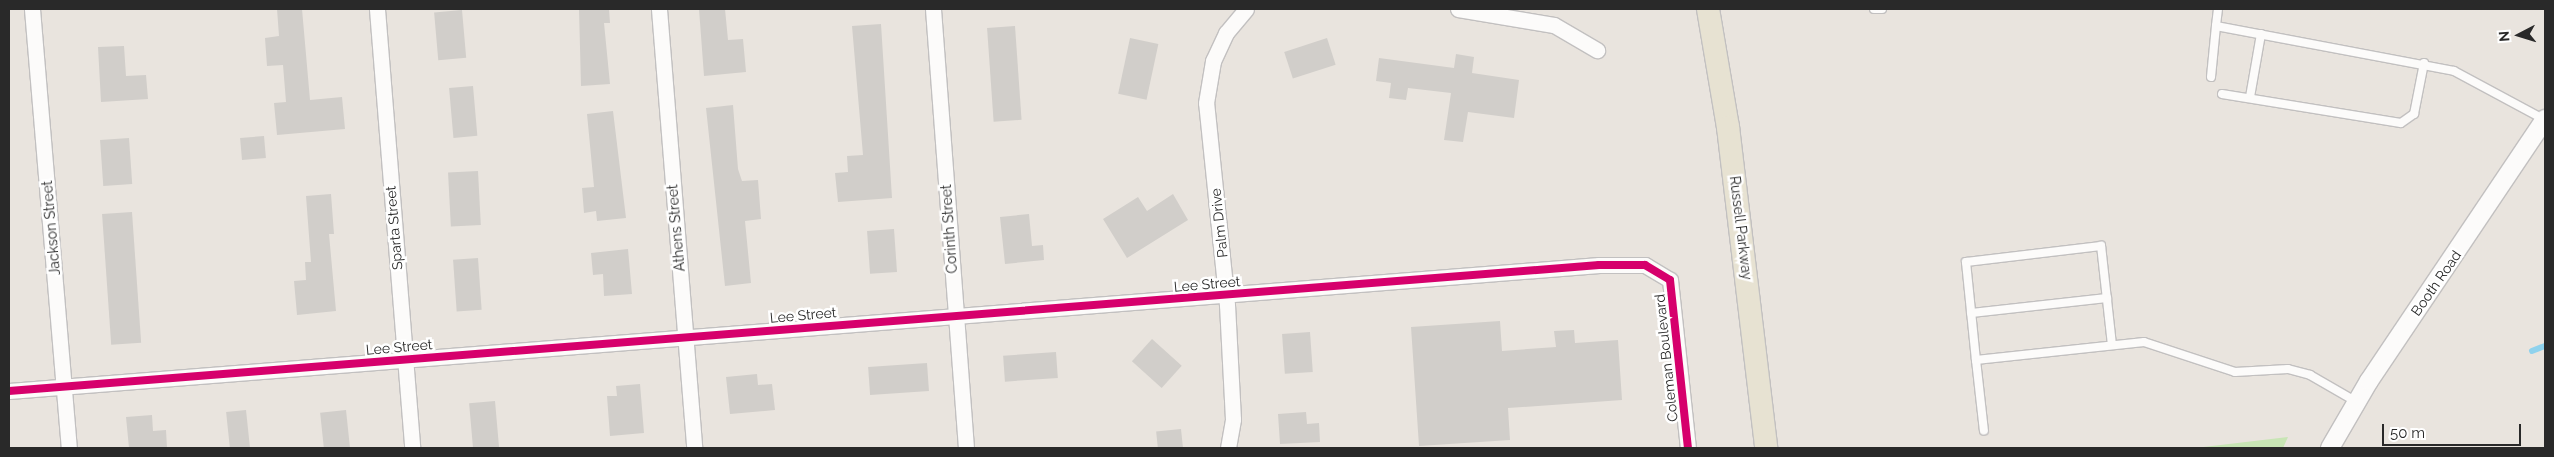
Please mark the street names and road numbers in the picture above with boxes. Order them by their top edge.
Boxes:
street label: Russell Parkway [1726,175,1756,281]
street label: Jackson Street [38,180,64,276]
street label: Athens Street [664,184,688,272]
street label: Corinth Street [938,184,960,274]
street label: Sparta Street [382,185,406,271]
street label: Palm Drive [1207,187,1231,259]
street label: Booth Road [2407,247,2465,319]
street label: Lee Street [1173,273,1241,295]
street label: Coleman Boulevard [1651,293,1681,423]
street label: Lee Street [769,304,837,326]
street label: Lee Street [365,336,433,358]

